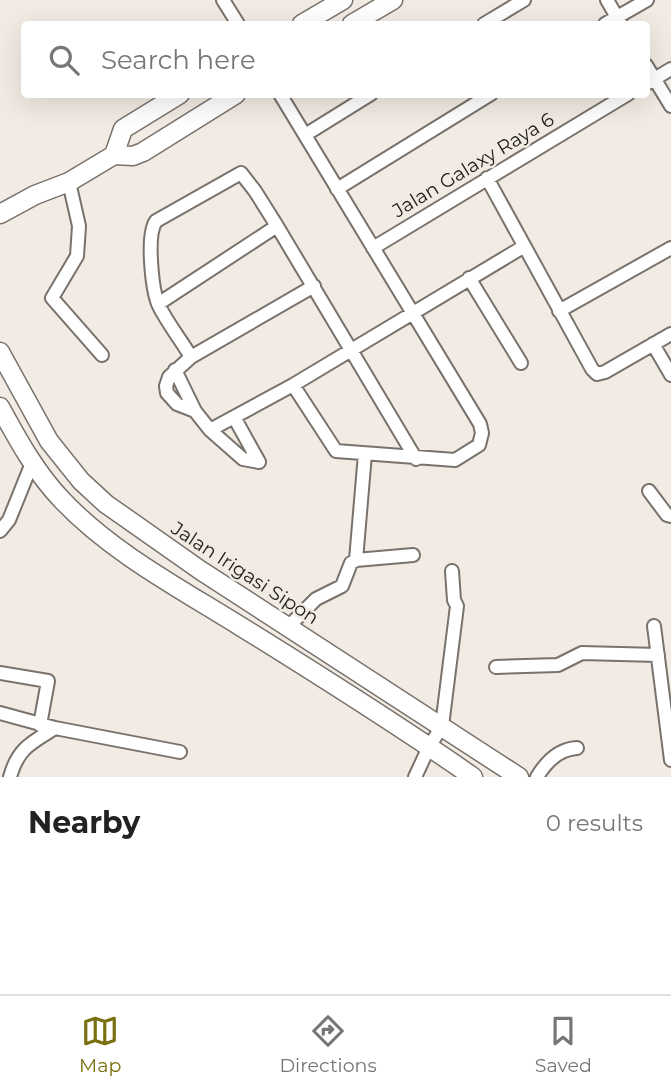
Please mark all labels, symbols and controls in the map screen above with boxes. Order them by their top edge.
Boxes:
search box [21,21,650,98]
icon: search [45,41,83,79]
text: Search here [101,44,256,76]
street label: Jalan Galaxy Raya 6 [387,108,558,223]
street label: Jalan Irigasi Sipon [166,516,323,629]
text: Nearby [28,804,140,841]
text: 0 results [546,809,643,837]
tab: Map [79,1012,121,1077]
tab: Directions [279,1012,377,1077]
tab: Saved [535,1012,592,1077]

